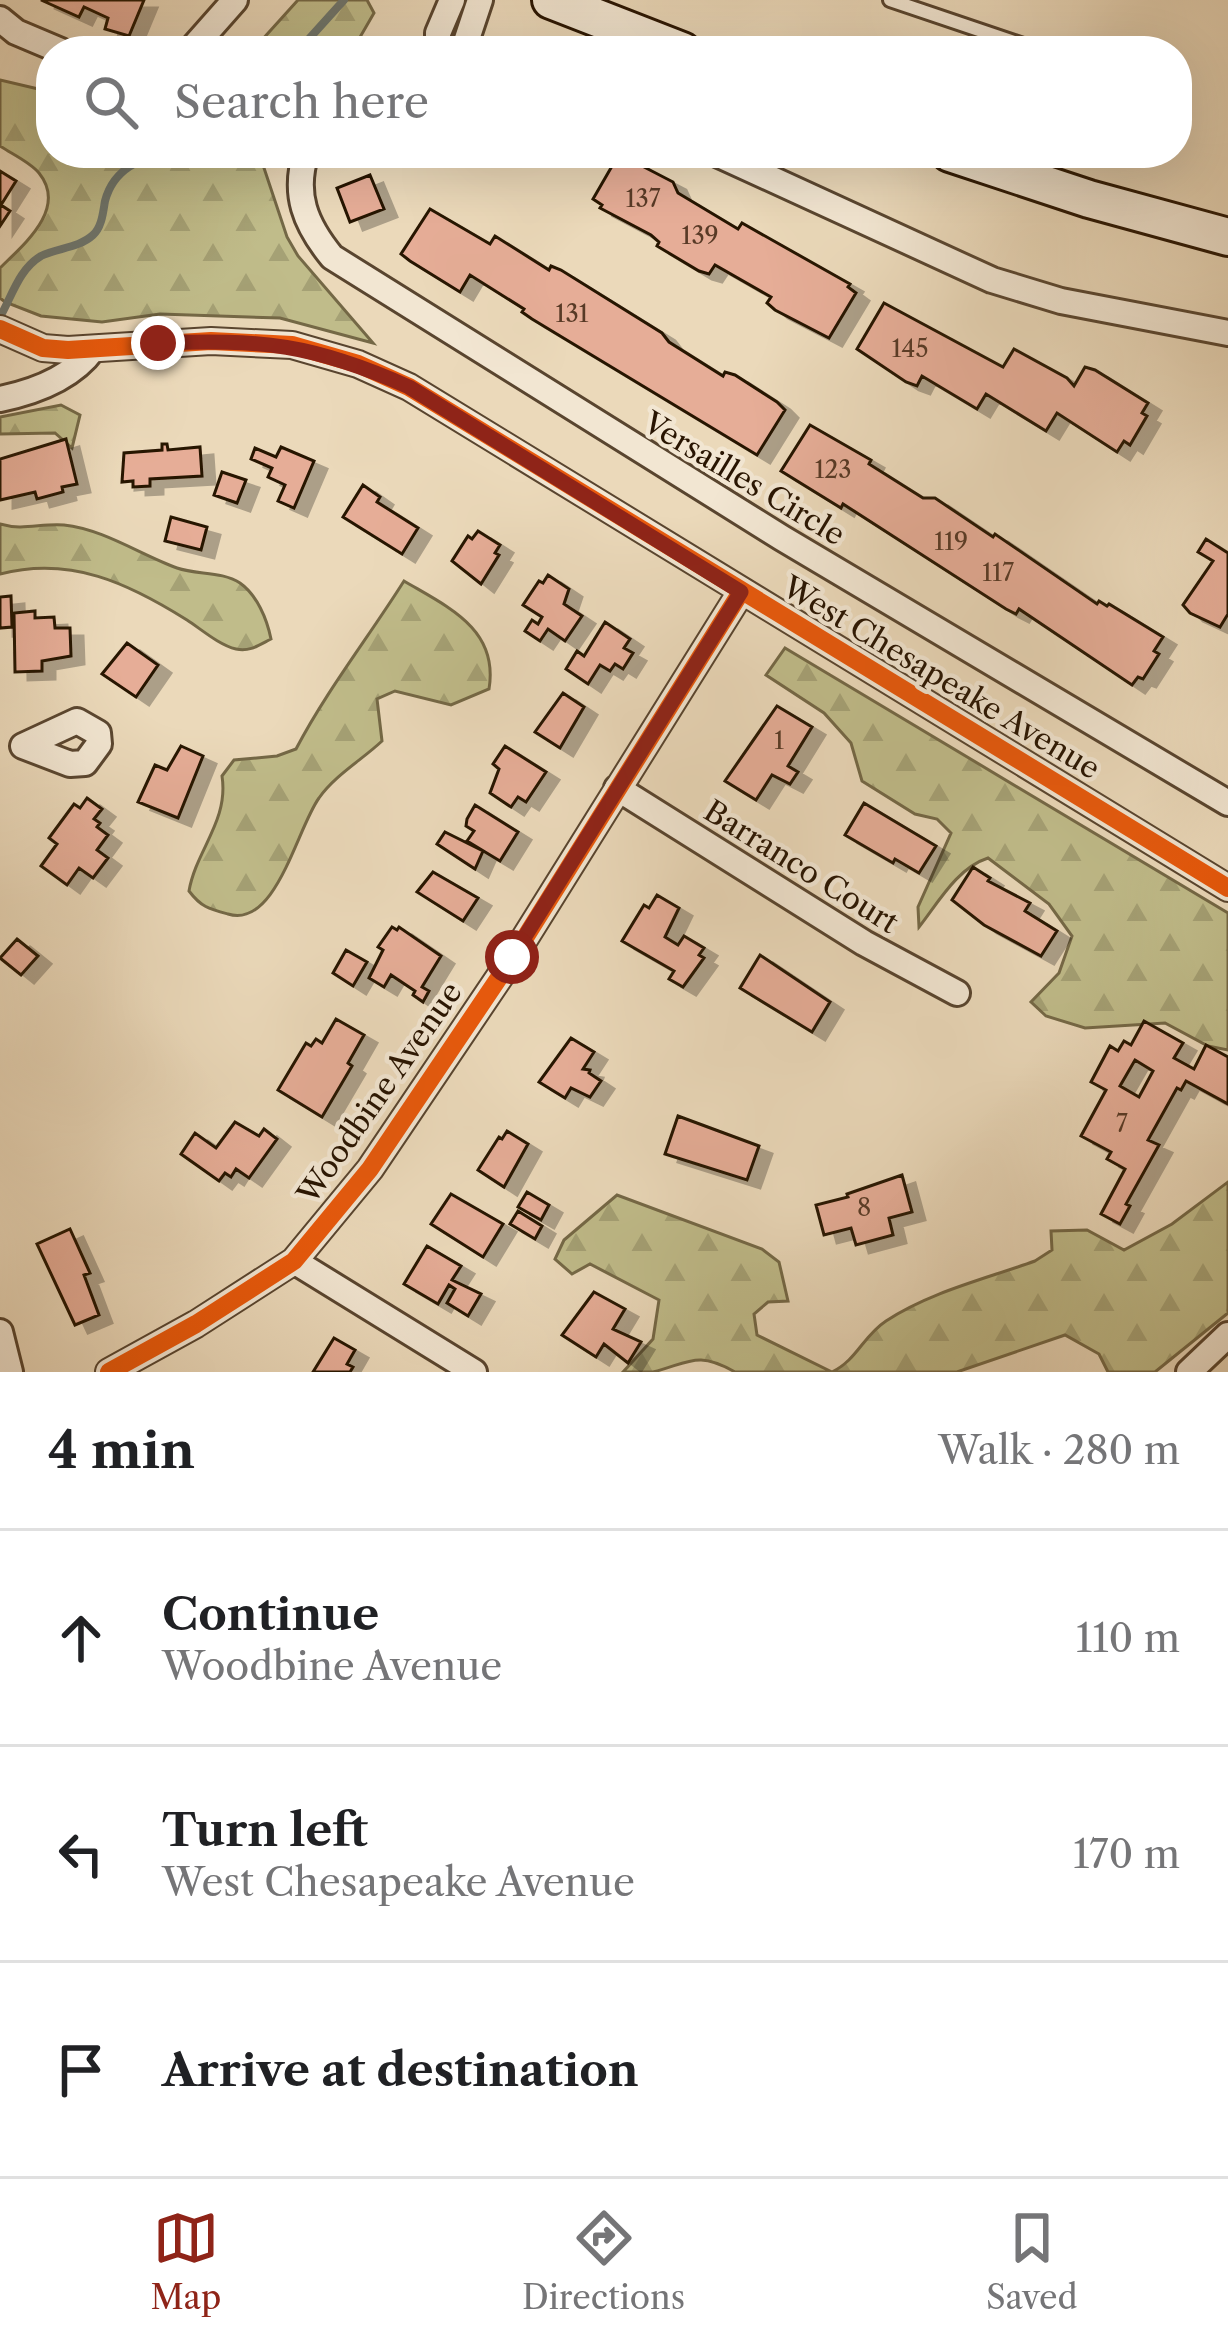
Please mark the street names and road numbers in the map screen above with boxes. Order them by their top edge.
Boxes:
street label: Versailles Circle [636,403,852,553]
street label: West Chesapeake Avenue [775,568,1107,787]
street label: Barranco Court [697,792,905,941]
street label: Woodbine Avenue [289,975,470,1211]

